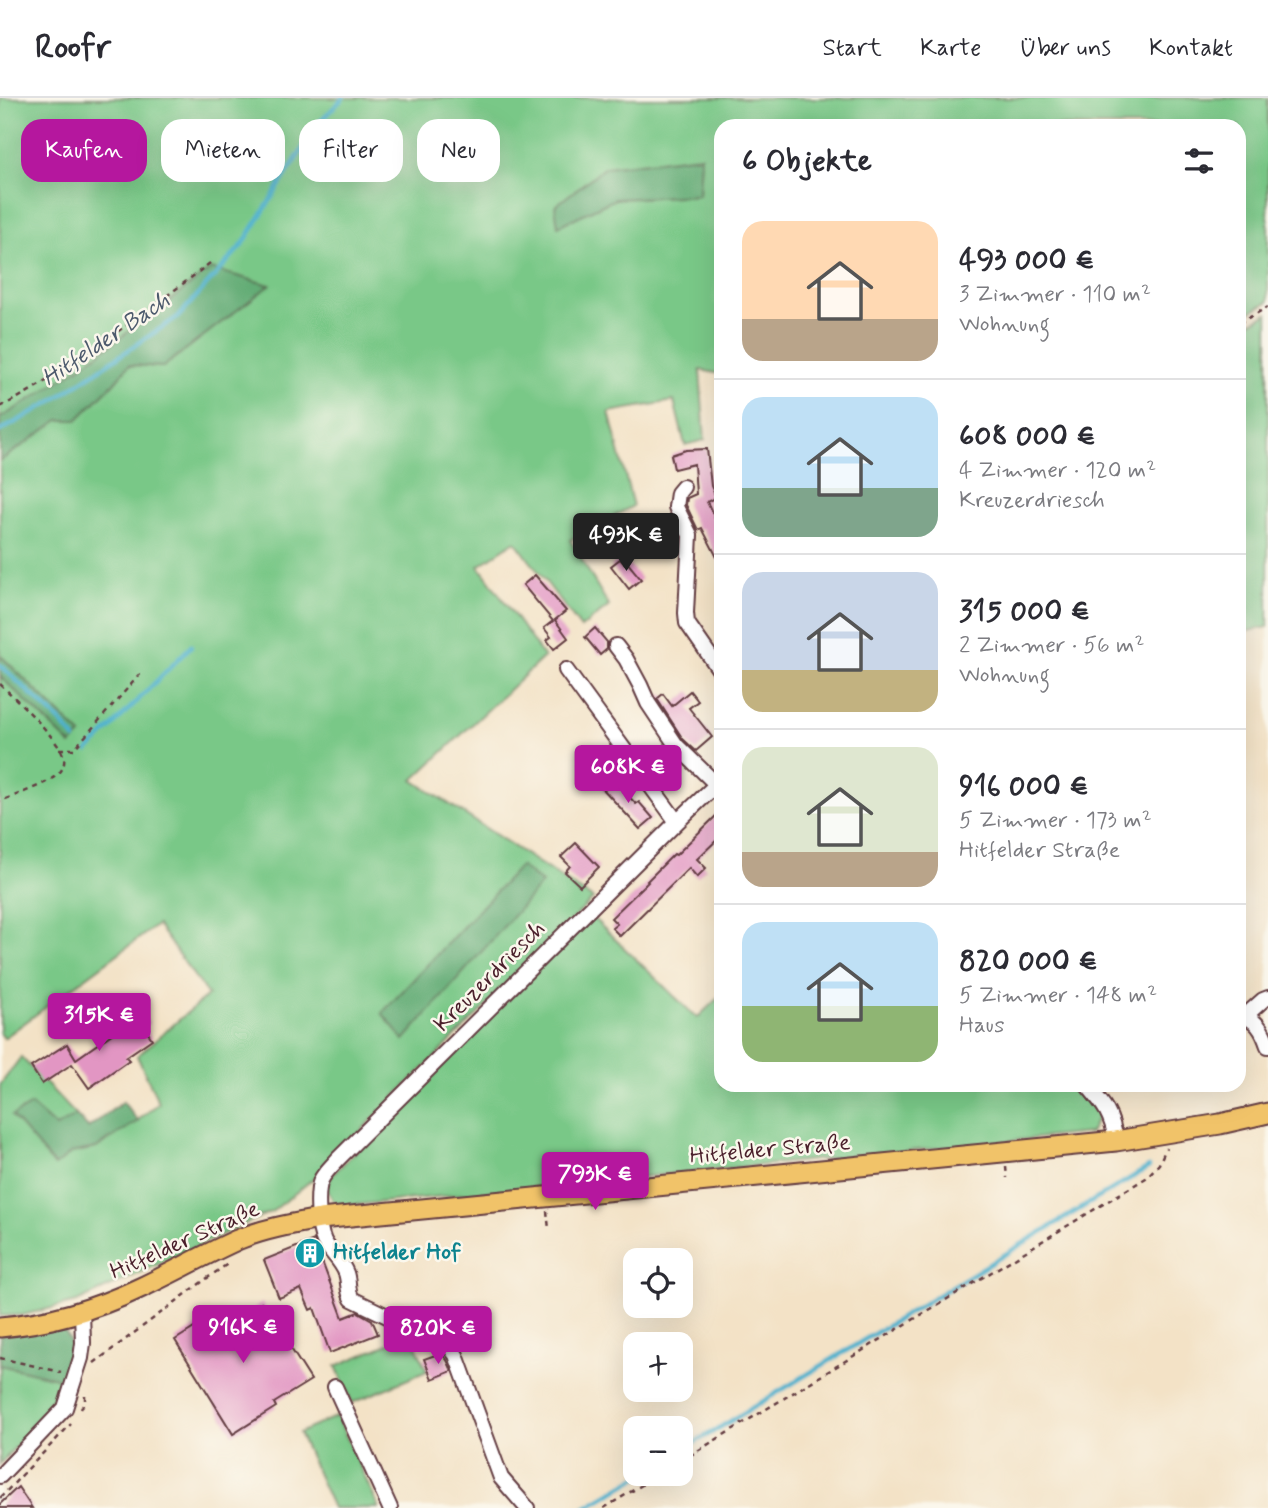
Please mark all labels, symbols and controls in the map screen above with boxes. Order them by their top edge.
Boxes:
text: Roofr [35,26,111,70]
text: Start [822,33,882,64]
text: Karte [920,33,981,64]
text: Über uns [1019,33,1111,64]
text: Kontakt [1149,33,1233,64]
chip: Kaufen [21,119,147,182]
chip: Mieten [161,119,285,182]
chip: Filter [299,119,403,182]
chip: Neu [417,119,500,182]
text: 6 Objekte [742,142,872,181]
icon: filters [1180,142,1218,180]
text: 493 000 € [959,241,1094,280]
icon: home [798,249,882,333]
text: 3 Zimmer · 110 m² [959,280,1151,310]
water label: Hitfelder Bach [36,286,176,394]
text: Wohnung [959,310,1050,340]
text: 608 000 € [959,417,1096,456]
icon: home [798,425,882,509]
text: 4 Zimmer · 120 m² [959,456,1156,486]
text: Kreuzerdriesch [959,486,1105,516]
pin: 493K € [569,514,683,573]
text: 493K € [589,521,663,551]
text: 315 000 € [959,592,1090,631]
icon: home [798,600,882,684]
text: 2 Zimmer · 56 m² [959,631,1144,661]
text: Wohnung [959,661,1050,691]
pin: 608K € [571,746,685,805]
text: 608K € [591,753,665,783]
text: 916 000 € [959,767,1089,806]
icon: home [798,775,882,859]
text: 5 Zimmer · 173 m² [959,806,1152,836]
text: Hitfelder Straße [959,836,1120,866]
street label: Kreuzerdriesch [428,915,552,1039]
text: 820 000 € [959,942,1098,981]
icon: home [798,950,882,1034]
text: 5 Zimmer · 148 m² [959,981,1157,1011]
pin: 315K € [42,993,156,1053]
text: 315K € [64,1001,134,1031]
text: Haus [959,1011,1005,1041]
street label: Hitfelder Straße [689,1128,851,1172]
pin: 793K € [538,1152,652,1212]
text: 793K € [558,1160,632,1190]
street label: Hitfelder Straße [105,1195,265,1287]
building icon: Hitfelder Hof [293,1236,327,1270]
place label: Hitfelder Hof [333,1238,462,1268]
map controls [623,1248,693,1486]
button: locate [623,1248,693,1318]
pin: 916K € [186,1306,300,1365]
pin: 820K € [381,1306,495,1366]
text: 916K € [208,1313,278,1343]
text: 820K € [400,1314,476,1344]
button: + [623,1332,693,1402]
button: − [623,1416,693,1486]

